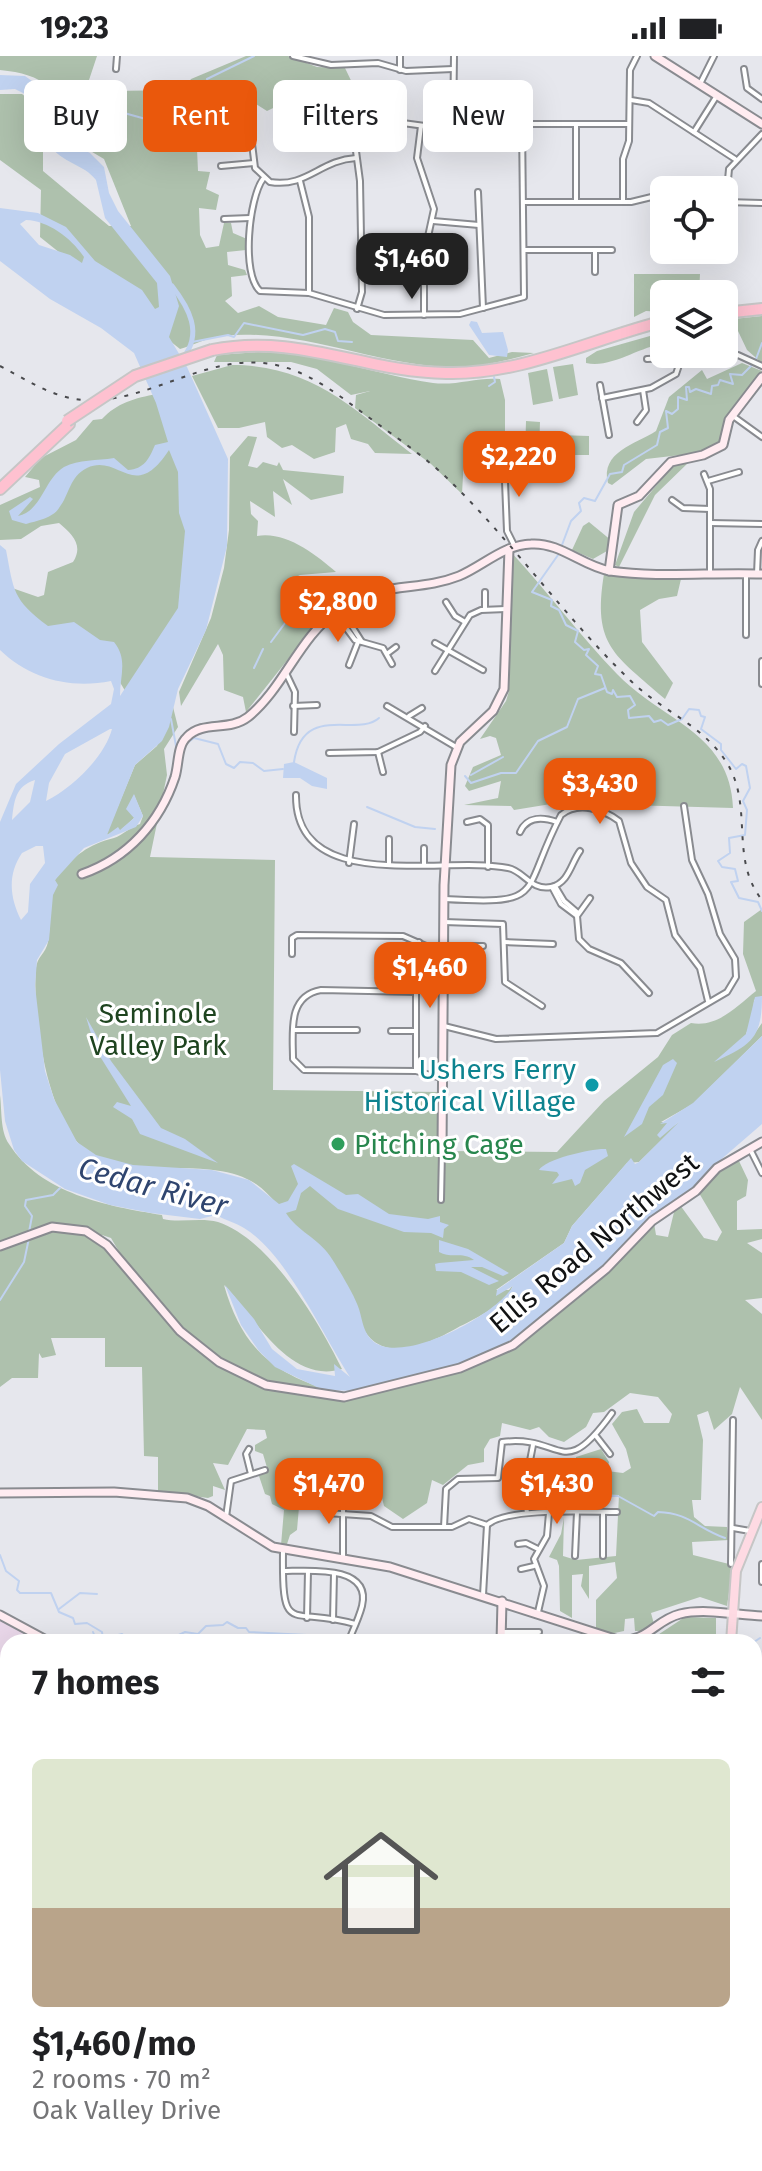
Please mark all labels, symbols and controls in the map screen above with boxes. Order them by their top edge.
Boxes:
text: 19:23 [40,10,109,46]
chip: Buy [24,80,127,152]
chip: Rent [143,80,257,152]
chip: Filters [273,80,407,152]
chip: New [423,80,533,152]
map controls [650,176,738,368]
button: locate [650,176,738,264]
pin: $1,460 [347,233,477,301]
text: $1,460 [374,243,450,274]
button: layers [650,280,738,368]
pin: $2,220 [454,431,584,499]
text: $2,220 [481,441,557,472]
pin: $2,800 [273,576,403,644]
text: $2,800 [298,586,378,617]
pin: $3,430 [535,758,665,826]
text: $3,430 [562,768,638,799]
pin: $1,460 [365,942,495,1010]
text: $1,460 [392,952,468,983]
park label: Seminole Valley Park [89,997,227,1062]
place label: Ushers Ferry Historical Village [364,1053,576,1118]
marker: Ushers Ferry Historical Village [583,1076,601,1094]
place label: Pitching Cage [354,1128,524,1161]
marker: Pitching Cage [329,1135,347,1153]
street label: Ellis Road Northwest [483,1145,706,1340]
water label: Cedar River [74,1150,233,1225]
pin: $1,470 [264,1458,394,1526]
pin: $1,430 [492,1458,622,1526]
text: $1,470 [293,1468,365,1499]
text: $1,430 [520,1468,594,1499]
icon: filters [686,1660,730,1704]
text: 7 homes [32,1662,159,1703]
icon: home [309,1811,453,1955]
text: $1,460/mo [32,2023,196,2064]
text: 2 rooms · 70 m² [32,2064,211,2095]
text: Oak Valley Drive [32,2095,221,2126]

